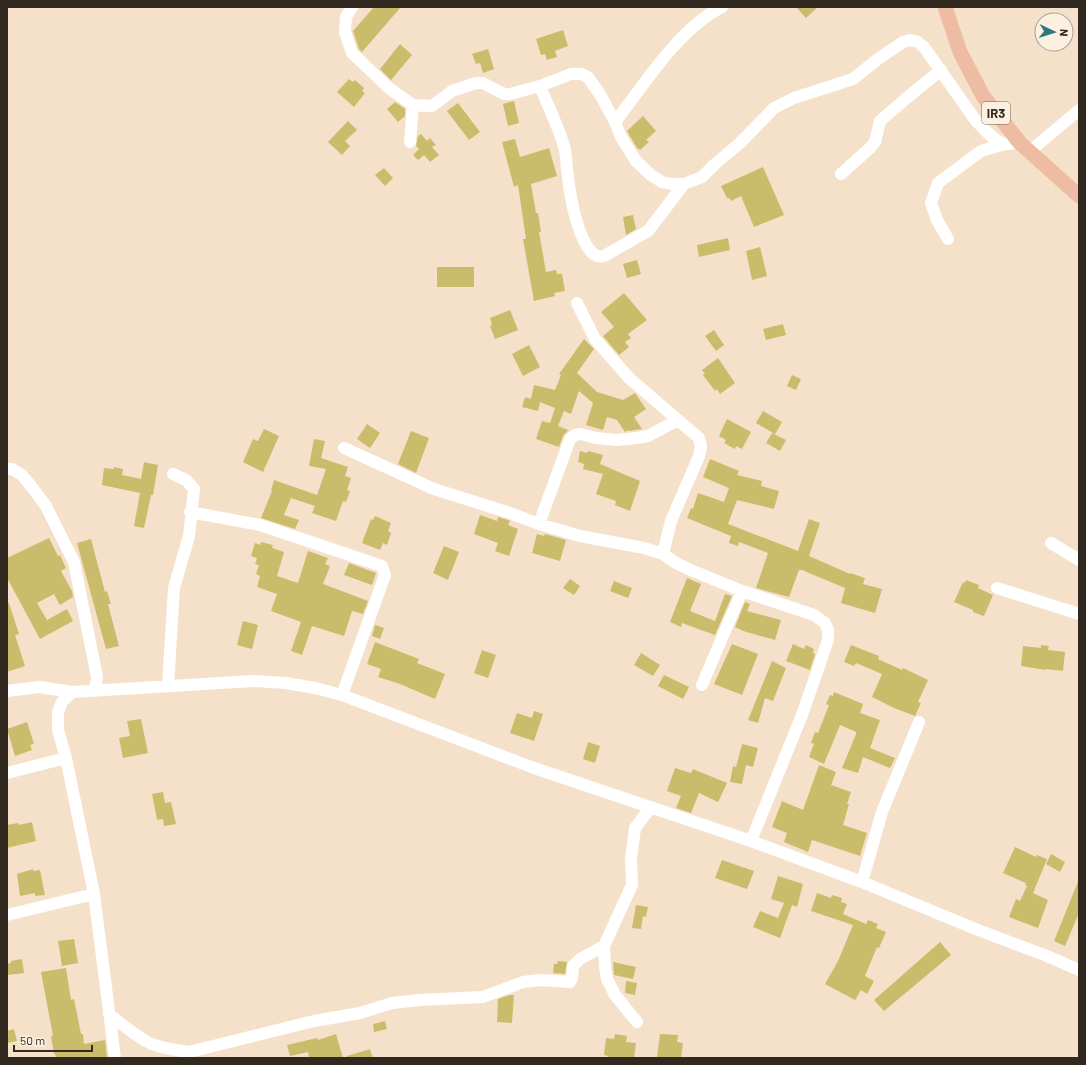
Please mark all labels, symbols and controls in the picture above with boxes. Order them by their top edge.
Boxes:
north arrow [1034,12,1074,52]
text: N [1058,29,1071,37]
road number: IR3 [982,102,1010,124]
scale bar [14,1027,92,1053]
text: 50 m [20,1033,45,1047]

